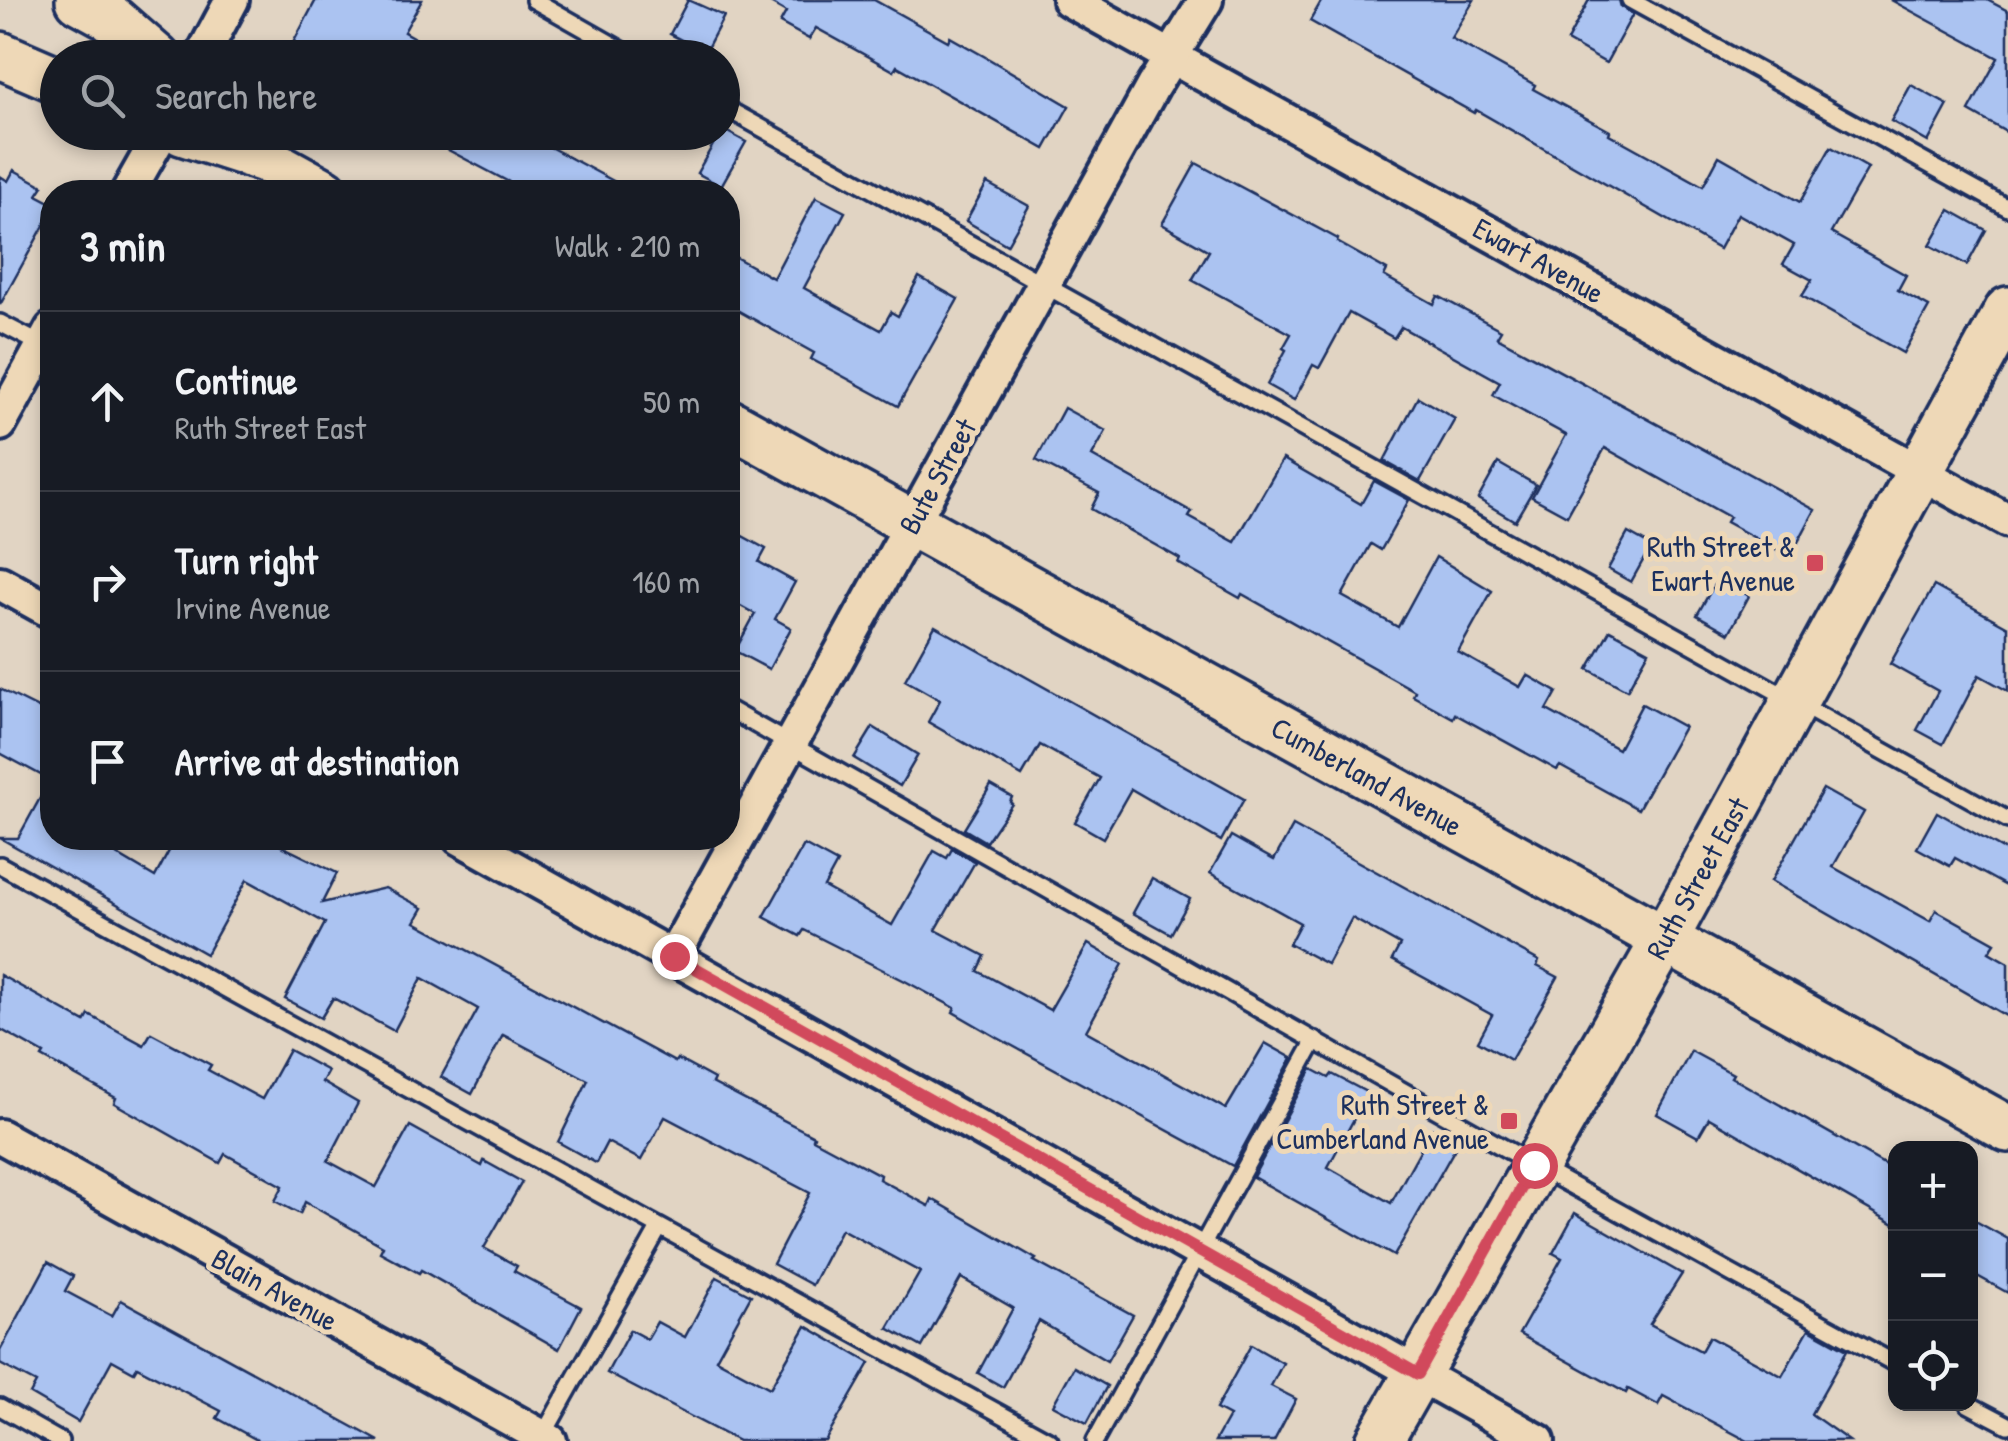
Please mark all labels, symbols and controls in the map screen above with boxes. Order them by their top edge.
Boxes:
search box [40,40,740,150]
icon: search [75,68,130,123]
text: Search here [155,69,317,121]
street label: Ewart Avenue [1466,208,1612,312]
text: 3 min [80,217,165,274]
text: Walk · 210 m [555,224,700,267]
text: Continue [175,354,297,406]
icon: ahead [80,374,135,429]
text: 50 m [643,380,700,423]
text: Ruth Street East [175,406,366,449]
street label: Bute Street [889,411,985,541]
place label: Ruth Street & Ewart Avenue [1647,526,1795,600]
text: Turn right [175,534,318,586]
marker: Ruth Street & Ewart Avenue [1804,552,1826,574]
icon: right [80,554,135,609]
text: 160 m [632,560,700,603]
text: Irvine Avenue [175,586,331,629]
street label: Cumberland Avenue [1264,707,1470,845]
icon: arrive [80,734,135,789]
text: Arrive at destination [175,735,459,787]
street label: Ruth Street East [1636,789,1758,966]
route end [652,934,698,980]
place label: Ruth Street & Cumberland Avenue [1276,1084,1489,1158]
marker: Ruth Street & Cumberland Avenue [1498,1110,1520,1132]
map controls [1888,1141,1978,1411]
button: + [1888,1141,1978,1231]
route start [1512,1143,1558,1189]
button: − [1888,1231,1978,1321]
street label: Blain Avenue [205,1238,345,1340]
button: locate [1888,1321,1978,1411]

